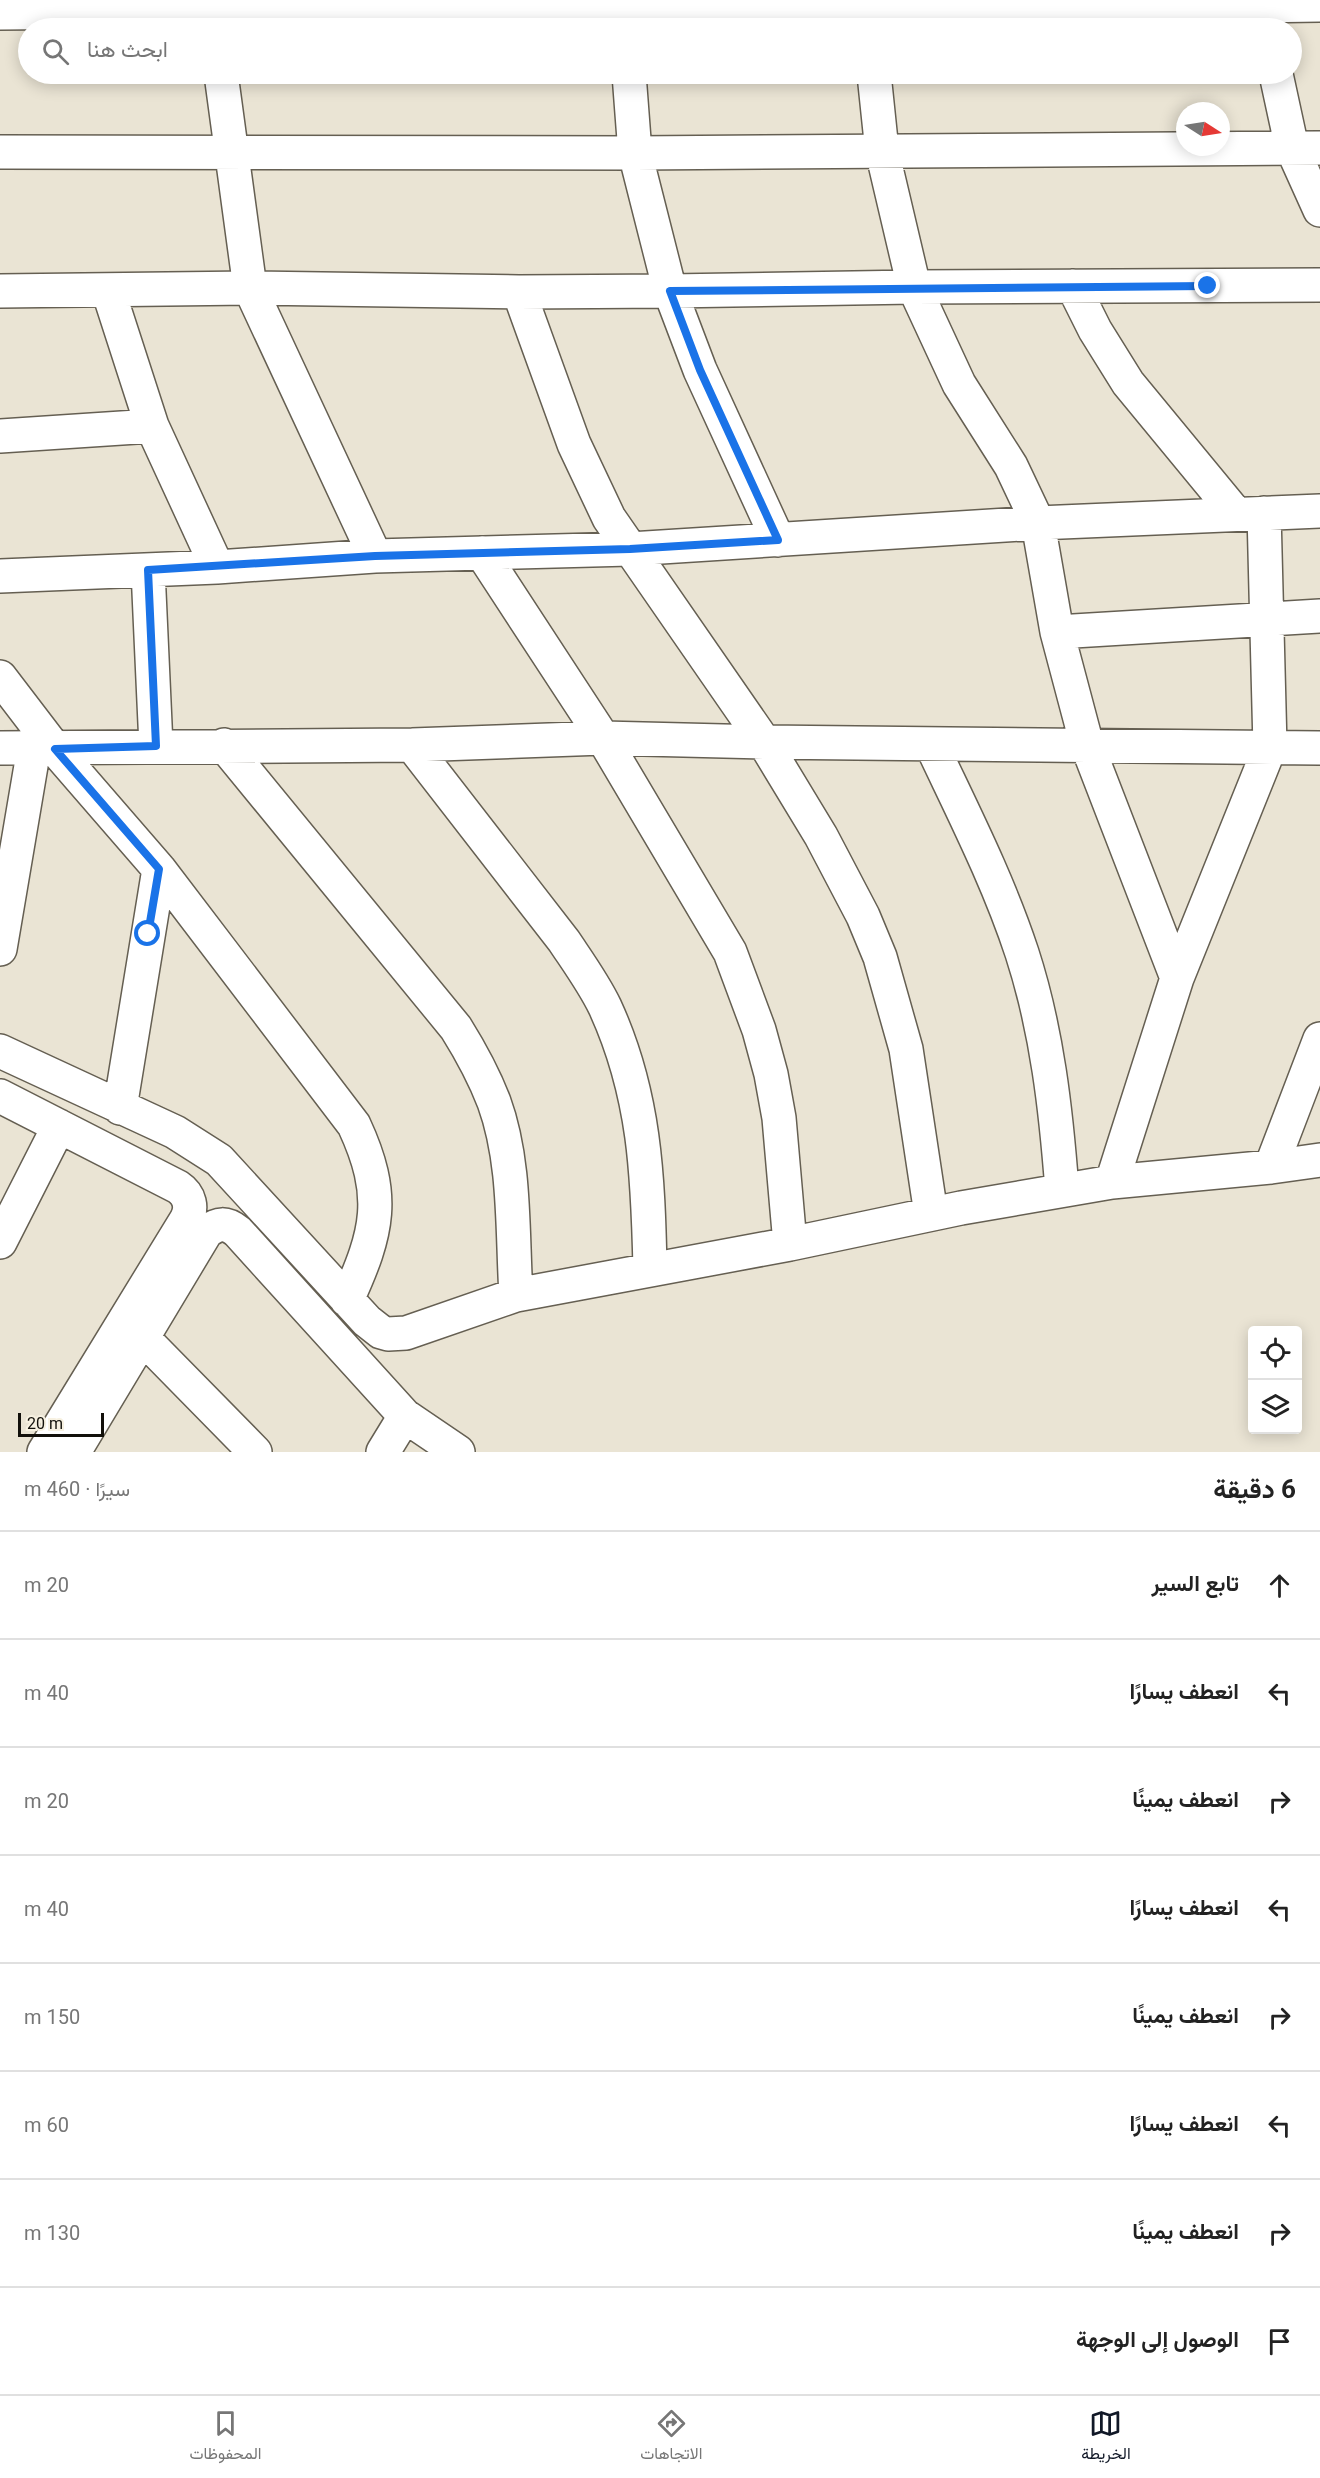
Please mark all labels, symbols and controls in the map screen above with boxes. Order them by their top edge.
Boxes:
search box [18,18,1302,84]
icon: search [39,35,72,68]
text: ابحث هنا [87,37,168,62]
north arrow [1176,102,1230,156]
route end [1194,272,1220,298]
route start [134,920,160,946]
map controls [1248,1326,1302,1434]
button: locate [1248,1326,1302,1380]
button: layers [1248,1380,1302,1434]
scale bar [18,1410,104,1438]
text: 20 m [27,1414,63,1433]
text: 6 دقيقة [1213,1474,1296,1504]
text: سيرًا · 460 m [24,1477,130,1501]
icon: ahead [1263,1569,1296,1602]
text: تابع السير [1151,1571,1239,1596]
text: 20 m [24,1573,69,1597]
icon: left [1263,1677,1296,1710]
text: انعطف يسارًا [1129,1679,1239,1704]
text: 40 m [24,1681,69,1705]
icon: right [1263,1785,1296,1818]
text: انعطف يمينًا [1132,1787,1239,1812]
text: 20 m [24,1789,69,1813]
icon: left [1263,1893,1296,1926]
text: انعطف يسارًا [1129,1895,1239,1920]
text: 40 m [24,1897,69,1921]
icon: right [1263,2001,1296,2034]
text: انعطف يمينًا [1132,2003,1239,2028]
text: 150 m [24,2005,80,2029]
icon: left [1263,2109,1296,2142]
text: انعطف يسارًا [1129,2111,1239,2136]
text: 60 m [24,2113,69,2137]
icon: right [1263,2217,1296,2250]
text: انعطف يمينًا [1132,2219,1239,2244]
text: 130 m [24,2221,80,2245]
icon: arrive [1263,2325,1296,2358]
text: الوصول إلى الوجهة [1076,2327,1239,2352]
tab: المحفوظات [189,2407,262,2468]
tab: الاتجاهات [640,2407,702,2468]
tab: الخريطة [1081,2407,1131,2468]

